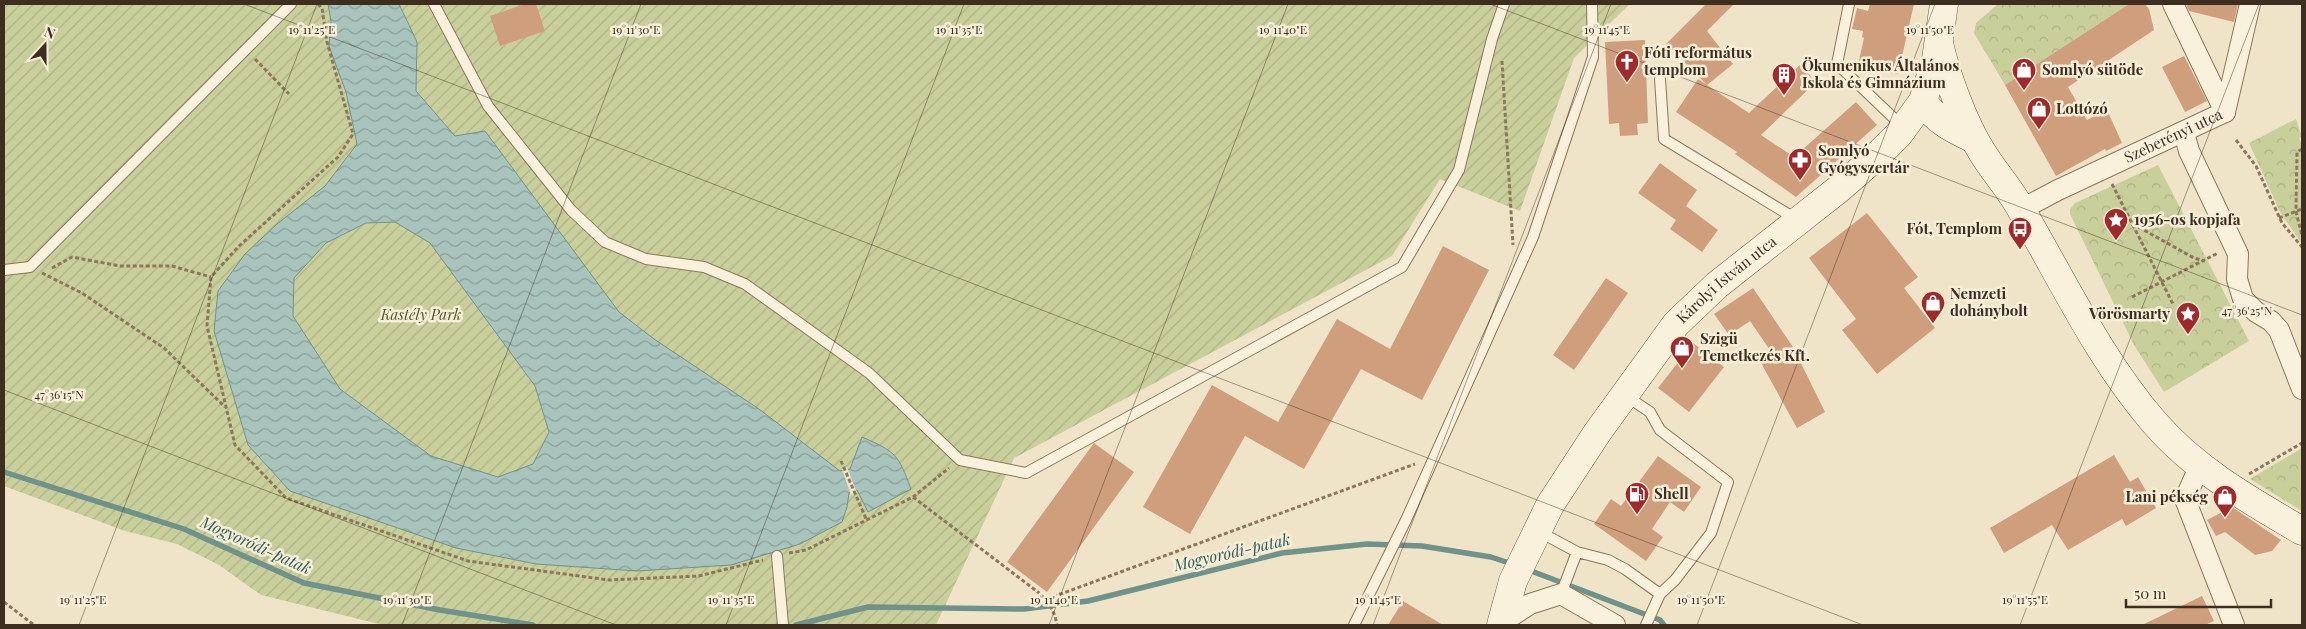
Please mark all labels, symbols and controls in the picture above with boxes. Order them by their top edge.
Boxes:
north arrow [20,20,70,70]
text: 19°11'25"E [289,21,335,37]
text: 19°11'30"E [612,21,660,37]
text: 19°11'35"E [936,21,982,37]
text: 19°11'40"E [1259,21,1307,37]
text: 19°11'45"E [1584,21,1630,37]
text: 19°11'50"E [1906,21,1954,37]
text: N [42,22,58,43]
place label: Fóti református templom [1643,42,1752,79]
church icon: Fóti református templom [1614,49,1640,83]
place label: Ökumenikus Általános Iskola és Gimnázium [1802,55,1959,92]
shop icon: Somlyó sütöde [2011,57,2037,91]
place label: Somlyó sütöde [2042,59,2144,79]
building icon: Ökumenikus Általános Iskola és Gimnázium [1771,62,1797,96]
shop icon: Lottózó [2026,96,2052,130]
place label: Lottózó [2056,98,2108,118]
street label: Szeberényi utca [2121,103,2226,167]
place label: Somlyó Gyógyszertár [1818,140,1909,177]
pharmacy icon: Somlyó Gyógyszertár [1787,147,1813,181]
place icon: 1956-os kopjafa [2103,207,2129,241]
place label: 1956-os kopjafa [2134,209,2241,229]
bus stop icon: Fót, Templom [2007,216,2033,250]
place label: Fót, Templom [1907,218,2002,238]
street label: Károlyi István utca [1672,231,1780,327]
place label: Nemzeti dohánybolt [1950,283,2029,320]
shop icon: Nemzeti dohánybolt [1920,290,1946,324]
place icon: Vörösmarty [2175,301,2201,335]
text: 47°36'25"N [2222,302,2273,318]
place label: Vörösmarty [2088,303,2170,323]
park label: Kastély Park [380,304,462,324]
place label: Szigü Temetkezés Kft. [1700,328,1810,365]
shop icon: Szigü Temetkezés Kft. [1669,335,1695,369]
text: 47°36'15"N [34,386,84,402]
fuel station icon: Shell [1624,481,1650,515]
place label: Shell [1654,483,1689,503]
shop icon: Lani pékség [2212,484,2238,518]
place label: Lani pékség [2126,486,2209,506]
water label: Mogyoródi-patak [197,510,315,578]
water label: Mogyoródi-patak [1171,528,1292,575]
scale bar [2126,576,2271,608]
text: 50 m [2134,583,2167,603]
text: 19°11'25"E [60,591,106,607]
text: 19°11'30"E [383,591,431,607]
text: 19°11'35"E [708,591,754,607]
text: 19°11'40"E [1030,591,1078,607]
text: 19°11'45"E [1355,591,1401,607]
text: 19°11'50"E [1677,591,1725,607]
text: 19°11'55"E [2002,591,2048,607]

